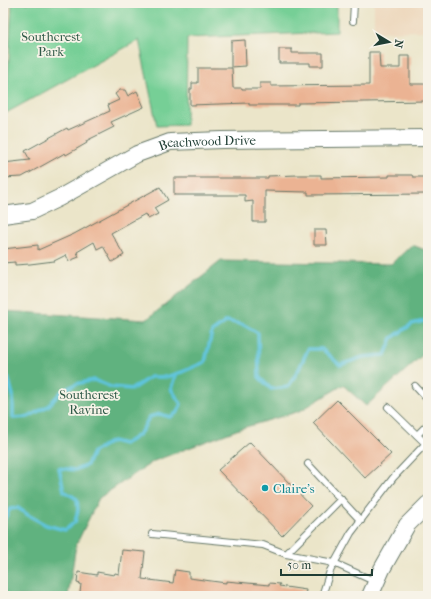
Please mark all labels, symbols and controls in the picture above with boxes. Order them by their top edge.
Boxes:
north arrow [369,22,409,62]
park label: Southcrest Park [21,29,81,59]
text: N [391,38,405,50]
street label: Beachwood Drive [156,132,257,153]
park label: Southcrest Ravine [59,387,119,417]
place label: Claire's [273,481,315,496]
marker: Claire's [260,483,270,493]
scale bar [281,551,372,577]
text: 50 m [287,558,311,572]

